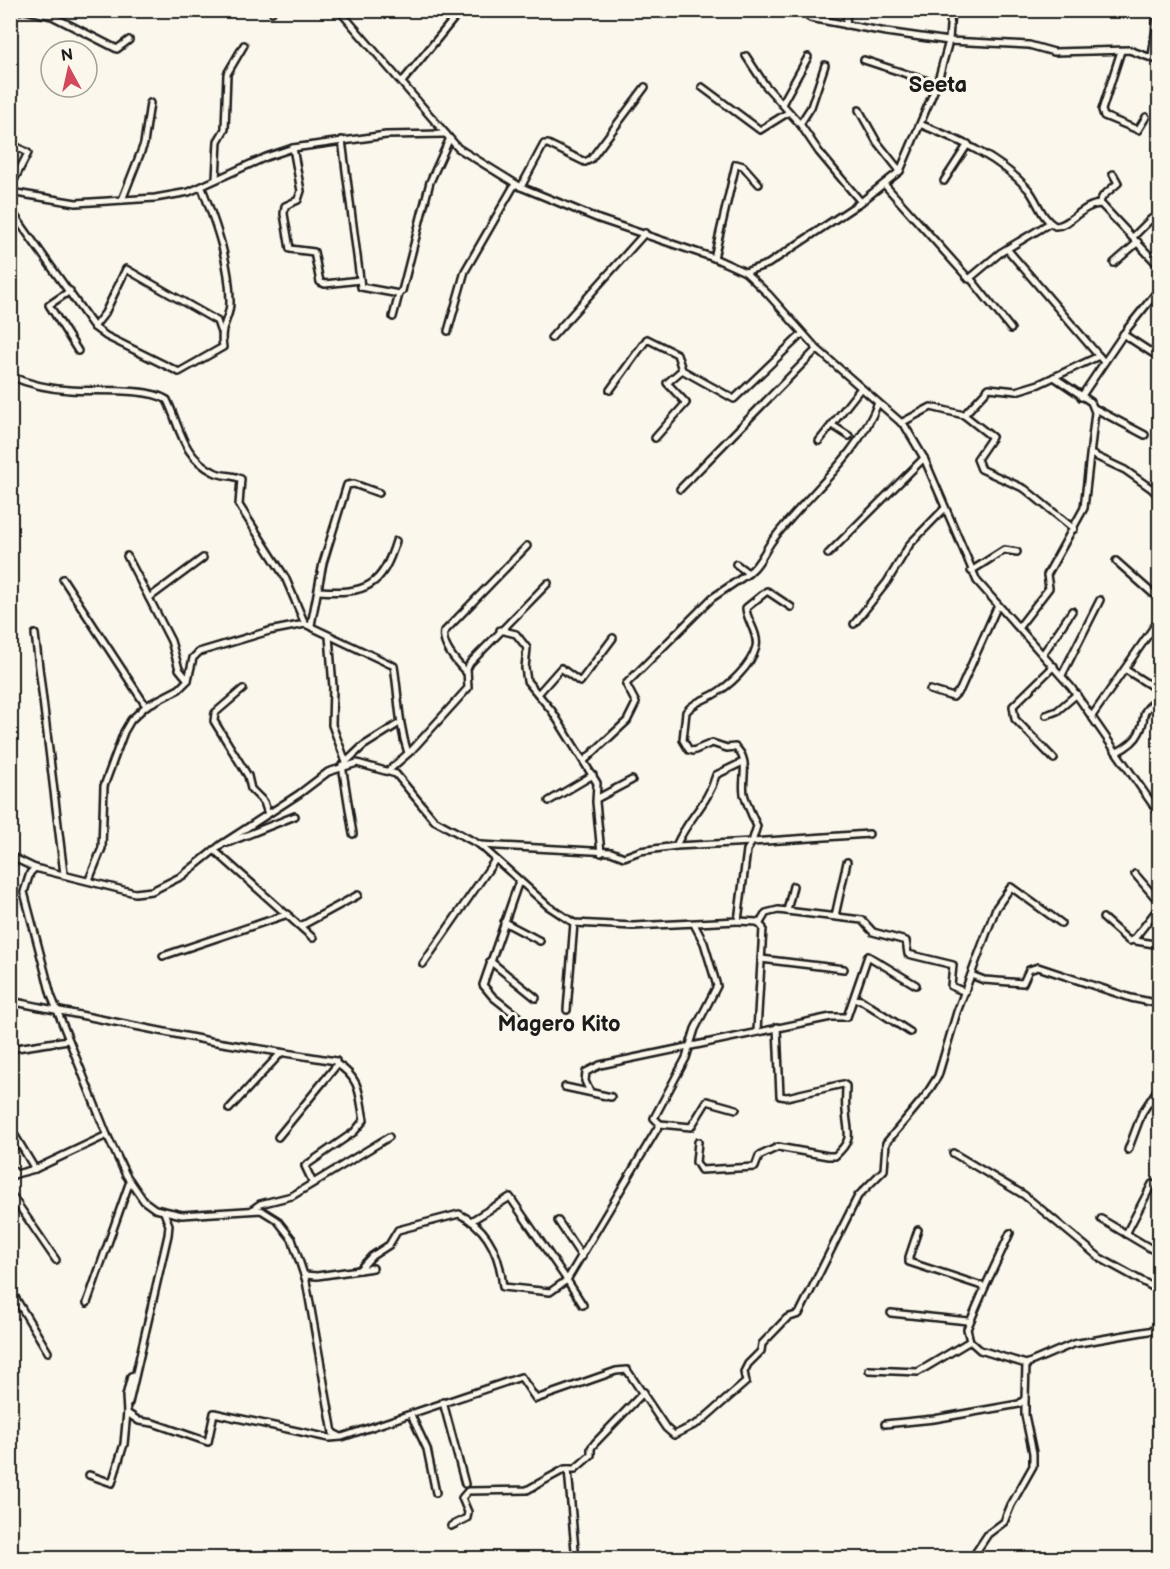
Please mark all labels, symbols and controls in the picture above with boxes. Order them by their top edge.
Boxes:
north arrow [39,39,99,99]
text: N [60,45,74,66]
district label: Seeta [909,72,967,99]
district label: Magero Kito [498,1011,620,1038]

